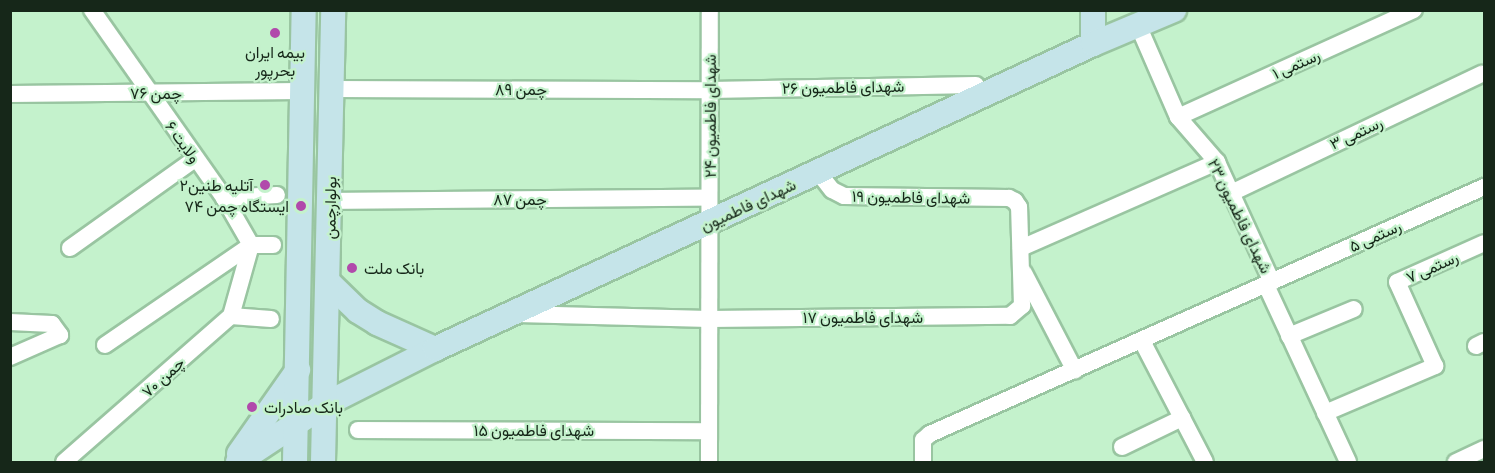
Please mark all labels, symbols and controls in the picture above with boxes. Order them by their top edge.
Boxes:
marker: بيمه ايران بحرپور [268,26,282,40]
place label: بيمه ايران بحرپور [245,42,305,80]
street label: رستمی ۱ [1269,45,1323,83]
street label: شهدای فاطمیون ۲۴ [700,54,720,178]
street label: شهدای فاطمیون ۲۶ [782,76,904,98]
street label: چمن ۸۹ [495,79,547,99]
street label: چمن ۷۶ [130,83,182,103]
street label: رستمی ۳ [1327,112,1385,154]
street label: ولایت ۶ [161,117,205,167]
street label: شهدای فاطمیون ۲۳ [1204,156,1276,276]
place label: آتلیه طنین۲ [180,175,253,195]
street label: شهدای فاطمیون [697,175,799,235]
street label: بولوارچمن [320,176,340,240]
marker: آتلیه طنین۲ [258,178,272,192]
street label: شهدای فاطمیون ۱۹ [852,186,970,208]
street label: چمن ۸۷ [493,189,547,209]
place label: ایستگاه چمن ۷۴ [184,196,289,216]
marker: ایستگاه چمن ۷۴ [294,199,308,213]
street label: رستمی ۵ [1346,216,1404,256]
street label: رستمی ۷ [1403,247,1461,287]
place label: بانک ملت [364,258,424,278]
marker: بانک ملت [345,261,359,275]
street label: شهدای فاطمیون ۱۷ [803,307,923,327]
street label: چمن ۷۰ [138,353,188,401]
place label: بانک صادرات [264,397,343,417]
marker: بانک صادرات [245,400,259,414]
street label: شهدای فاطمیون ۱۵ [474,420,594,440]

